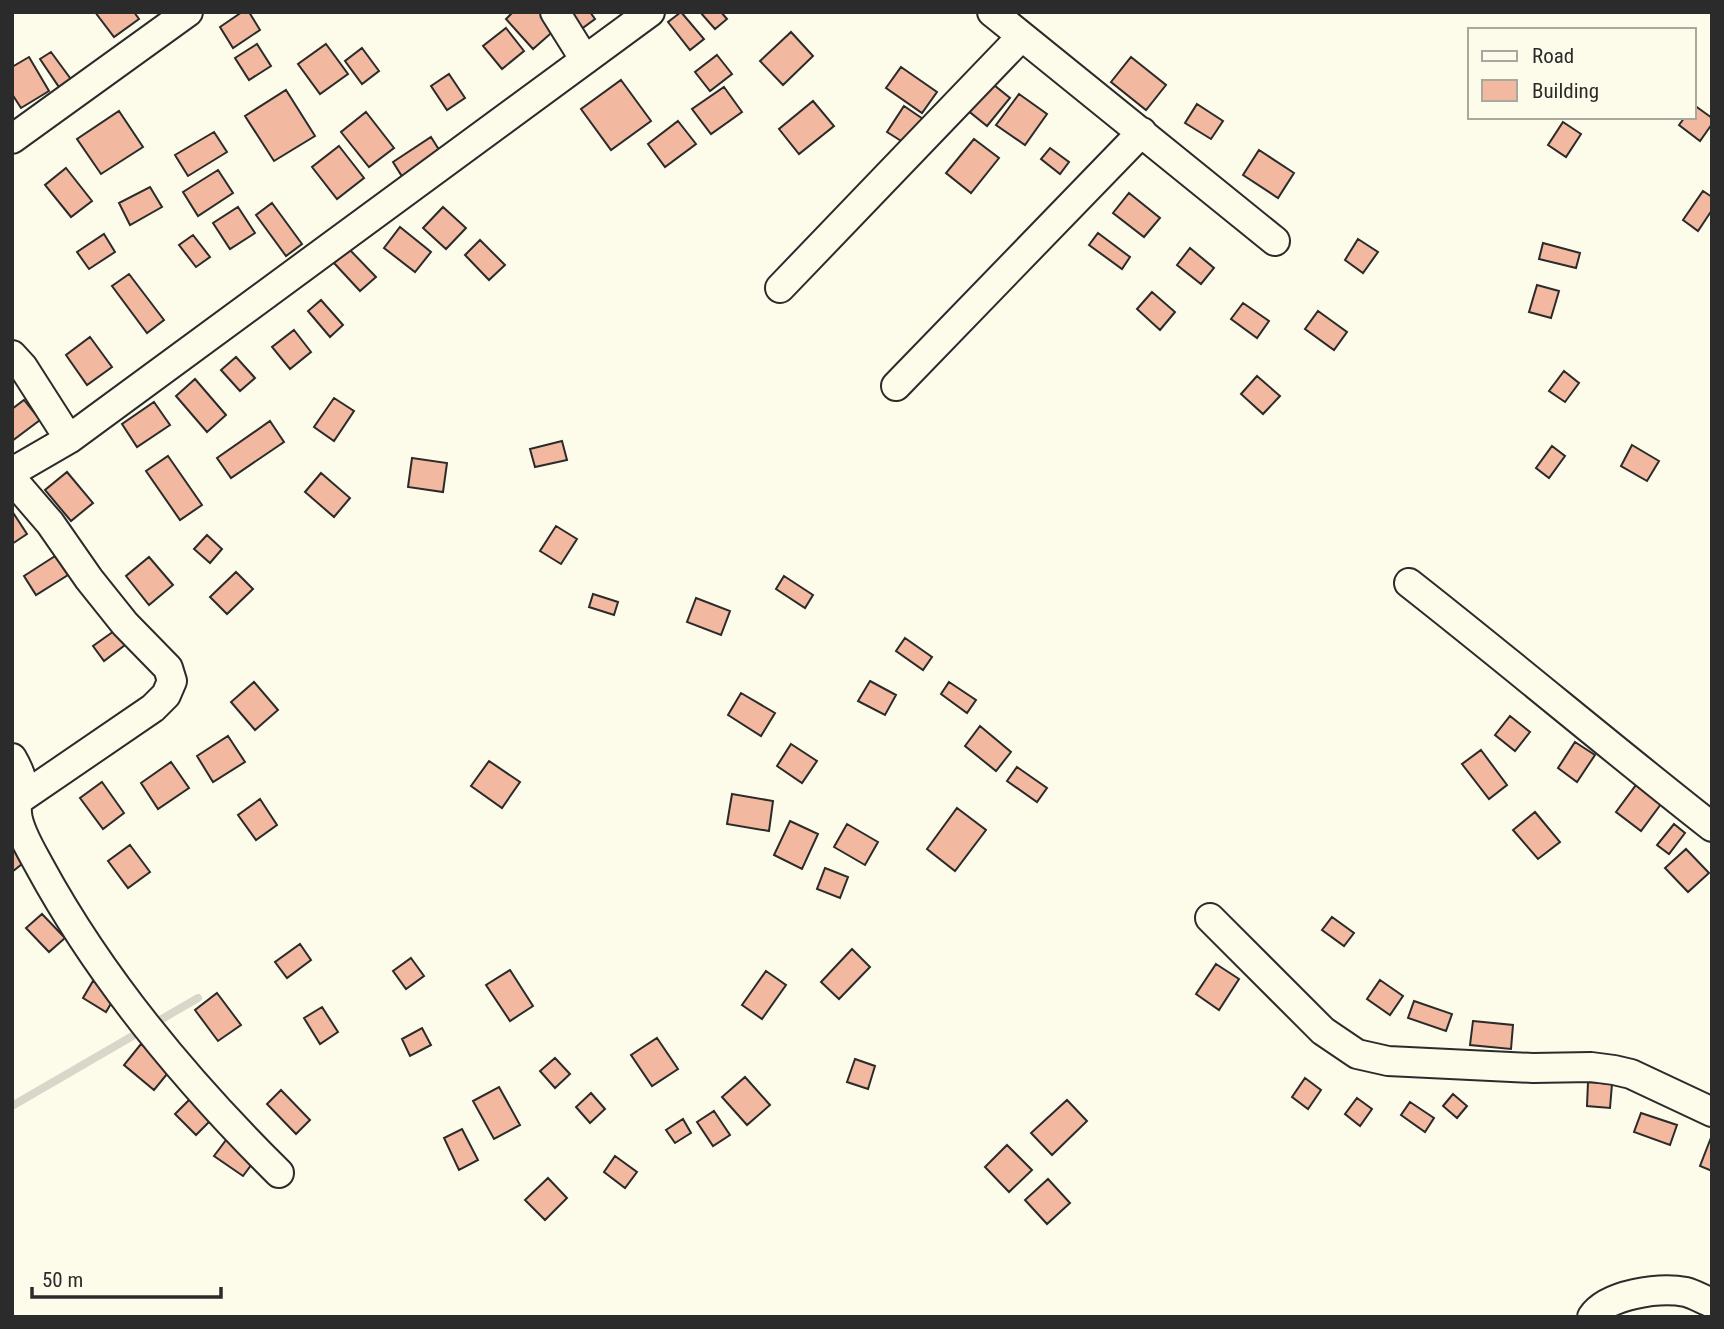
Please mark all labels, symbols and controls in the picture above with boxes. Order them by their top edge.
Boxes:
legend [1468,28,1696,119]
text: Road [1532,44,1574,68]
text: Building [1532,79,1599,103]
scale bar [32,1256,220,1300]
text: 50 m [42,1268,83,1292]

